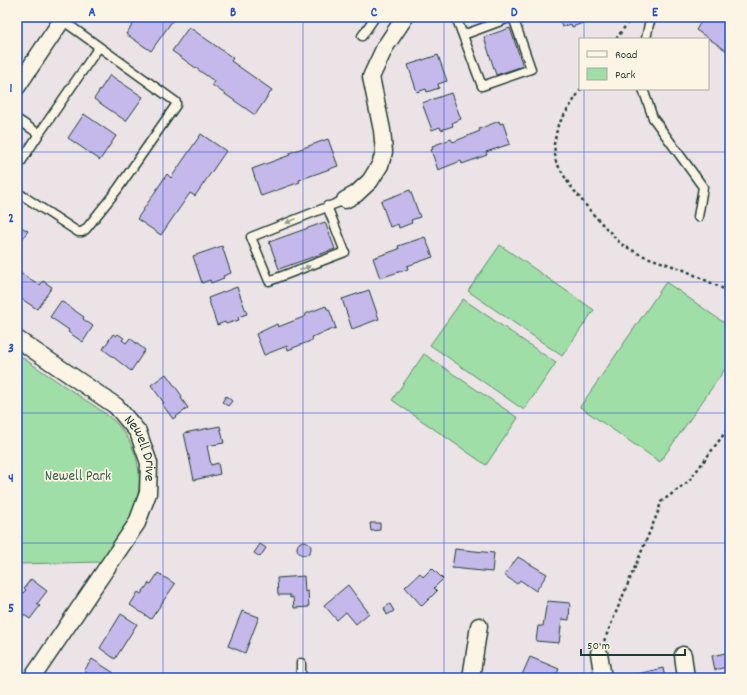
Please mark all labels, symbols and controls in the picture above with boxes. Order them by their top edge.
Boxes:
text: A [88,4,96,23]
text: B [230,4,236,23]
text: C [371,4,378,23]
text: D [511,4,518,23]
text: E [652,4,659,23]
legend [579,38,709,90]
text: Road [615,47,637,64]
text: Park [615,67,636,84]
text: 1 [10,80,13,99]
text: 2 [8,210,14,229]
one-way arrow [285,218,297,224]
one-way arrow [299,264,311,270]
text: 3 [8,340,14,359]
street label: Newell Drive [118,411,160,482]
park label: Newell Park [45,466,111,488]
text: 4 [8,470,14,489]
text: 5 [8,600,14,619]
scale bar [581,631,685,657]
text: 50 m [587,638,610,655]

